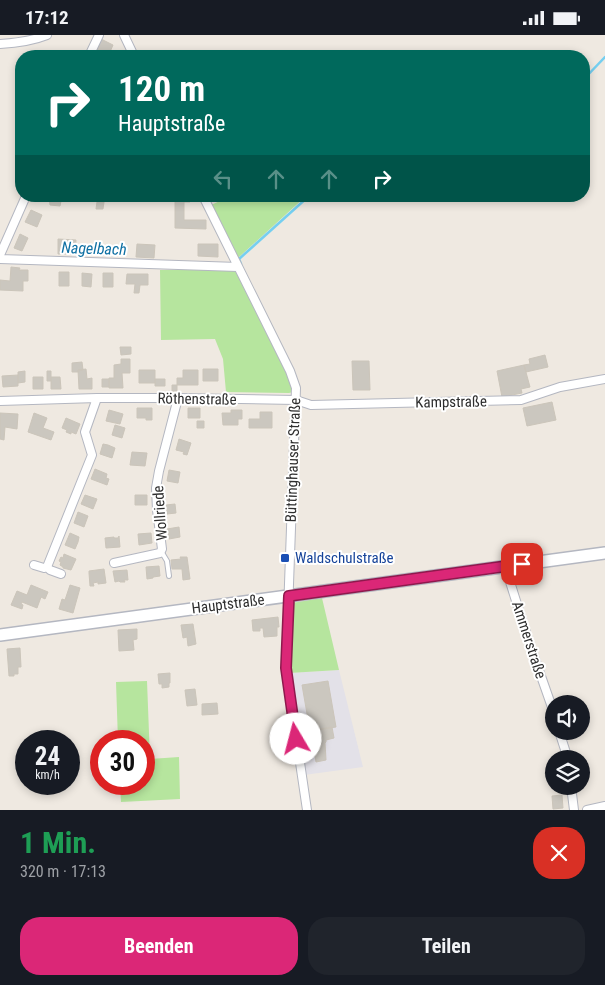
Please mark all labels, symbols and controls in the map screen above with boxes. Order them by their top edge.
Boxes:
text: 17:12 [25,6,69,29]
text: 120 m [118,69,205,110]
icon: right [35,70,100,135]
text: Hauptstraße [118,111,225,136]
icon: left [209,165,237,193]
icon: ahead [262,165,290,193]
icon: ahead [315,165,343,193]
icon: right [368,165,396,193]
water label: Nagelbach [61,238,127,259]
street label: Röthenstraße [157,389,237,409]
street label: Kampstraße [415,392,487,412]
street label: Büttinghauser Straße [282,397,304,523]
street label: Wollriede [149,485,171,541]
pin [501,543,543,585]
place label: Waldschulstraße [295,549,394,567]
icon: arrive [508,550,536,578]
marker: Waldschulstraße [279,552,291,564]
street label: Hauptstraße [191,591,265,617]
street label: Ammerstraße [508,599,550,681]
map controls [545,695,590,795]
button: sound [545,695,590,740]
position arrow [269,712,321,764]
speed limit sign: 30 [90,730,155,795]
text: 24 [35,742,60,771]
button: layers [545,750,590,795]
text: km/h [35,768,60,782]
text: 1 Min. [20,825,96,860]
button: close [533,827,585,879]
text: 320 m · 17:13 [20,862,106,881]
button: Beenden [20,917,298,975]
button: Teilen [308,917,585,975]

